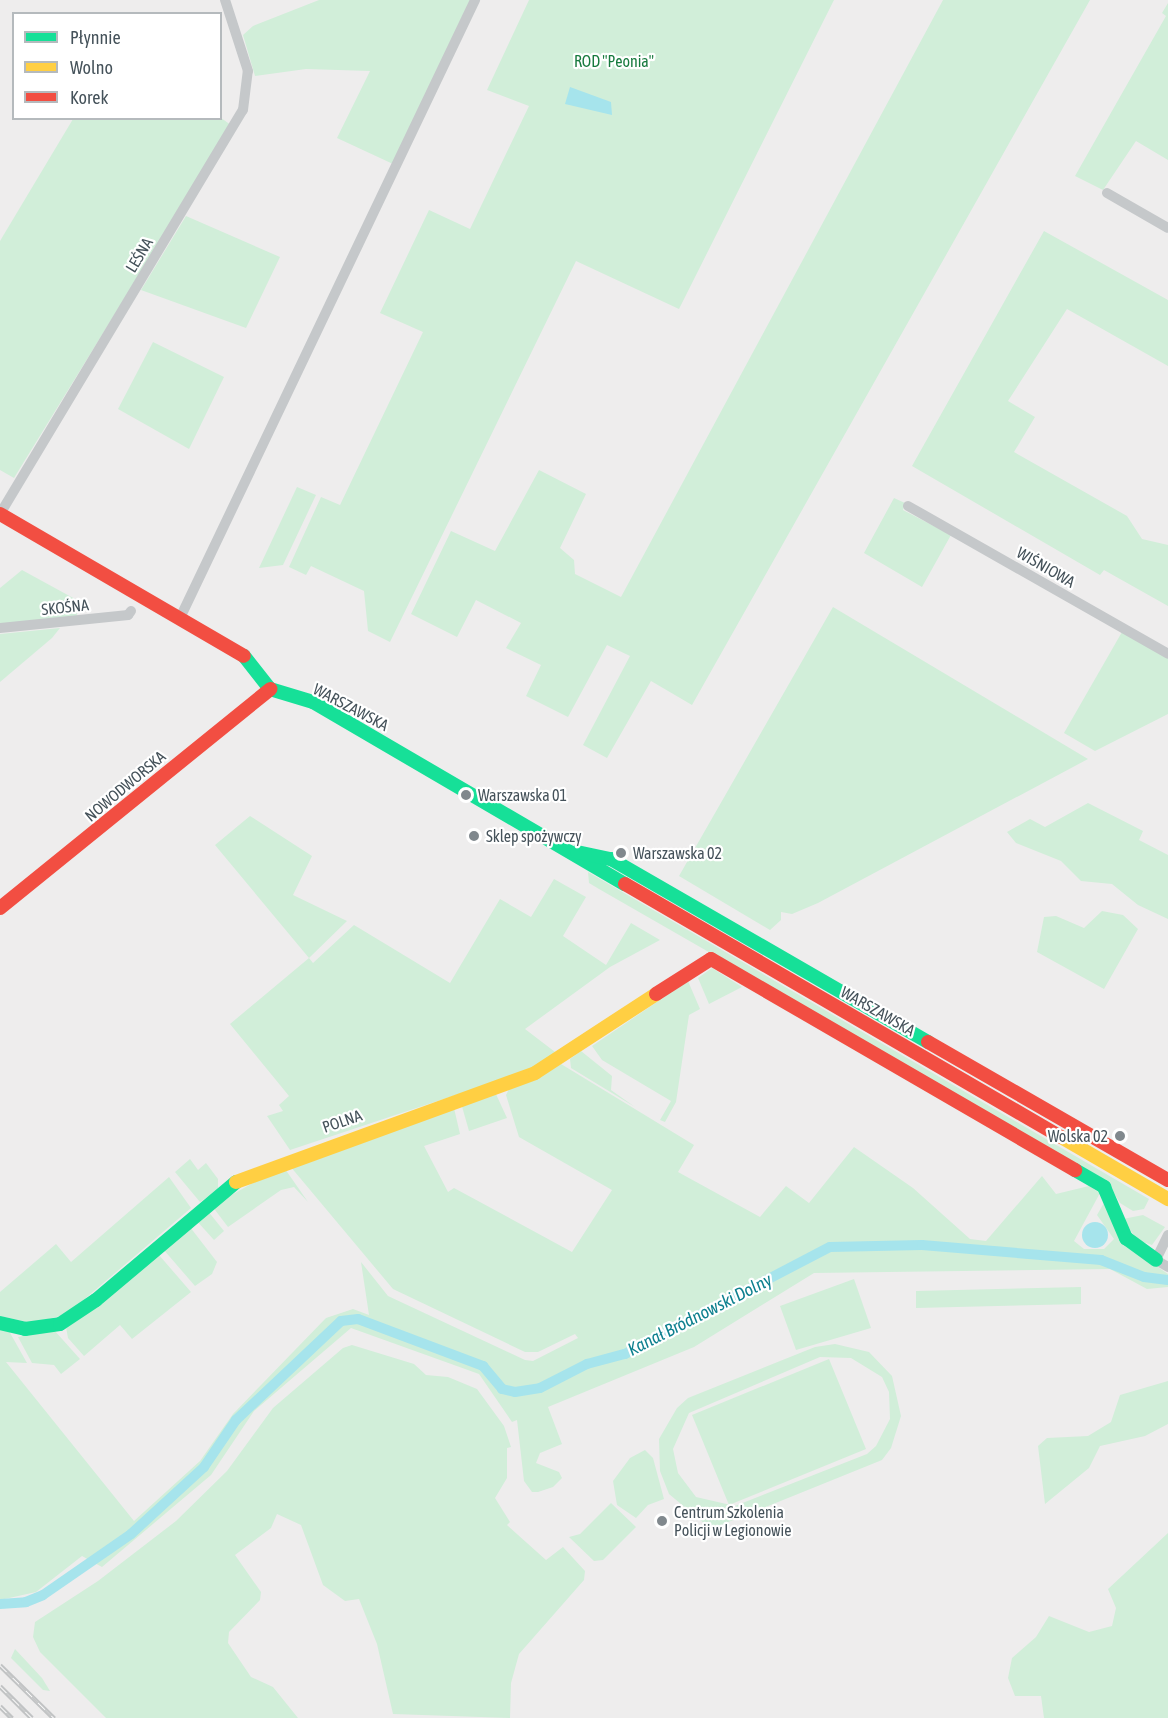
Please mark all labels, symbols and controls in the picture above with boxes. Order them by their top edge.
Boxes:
legend [12,12,222,120]
text: Płynnie [70,27,121,48]
park label: ROD "Peonia" [574,51,654,71]
text: Wolno [70,57,113,78]
text: Korek [70,87,108,108]
street label: LEŚNA [121,234,157,276]
street label: WIŚNIOWA [1013,543,1079,591]
street label: SKOŚNA [40,595,90,619]
street label: WARSZAWSKA [310,679,392,735]
street label: NOWODWORSKA [81,747,169,825]
place label: Warszawska 01 [478,785,567,805]
marker: Warszawska 01 [459,788,473,802]
place label: Sklep spożywczy [486,826,581,846]
marker: Sklep spożywczy [467,829,481,843]
place label: Warszawska 02 [633,843,722,863]
marker: Warszawska 02 [614,846,628,860]
street label: WARSZAWSKA [837,982,919,1040]
street label: POLNA [320,1105,364,1137]
place label: Wolska 02 [1048,1126,1108,1146]
marker: Wolska 02 [1113,1129,1127,1143]
water label: Kanał Bródnowski Dolny [624,1269,776,1361]
place label: Centrum Szkolenia Policji w Legionowie [674,1502,791,1540]
marker: Centrum Szkolenia Policji w Legionowie [655,1514,669,1528]

